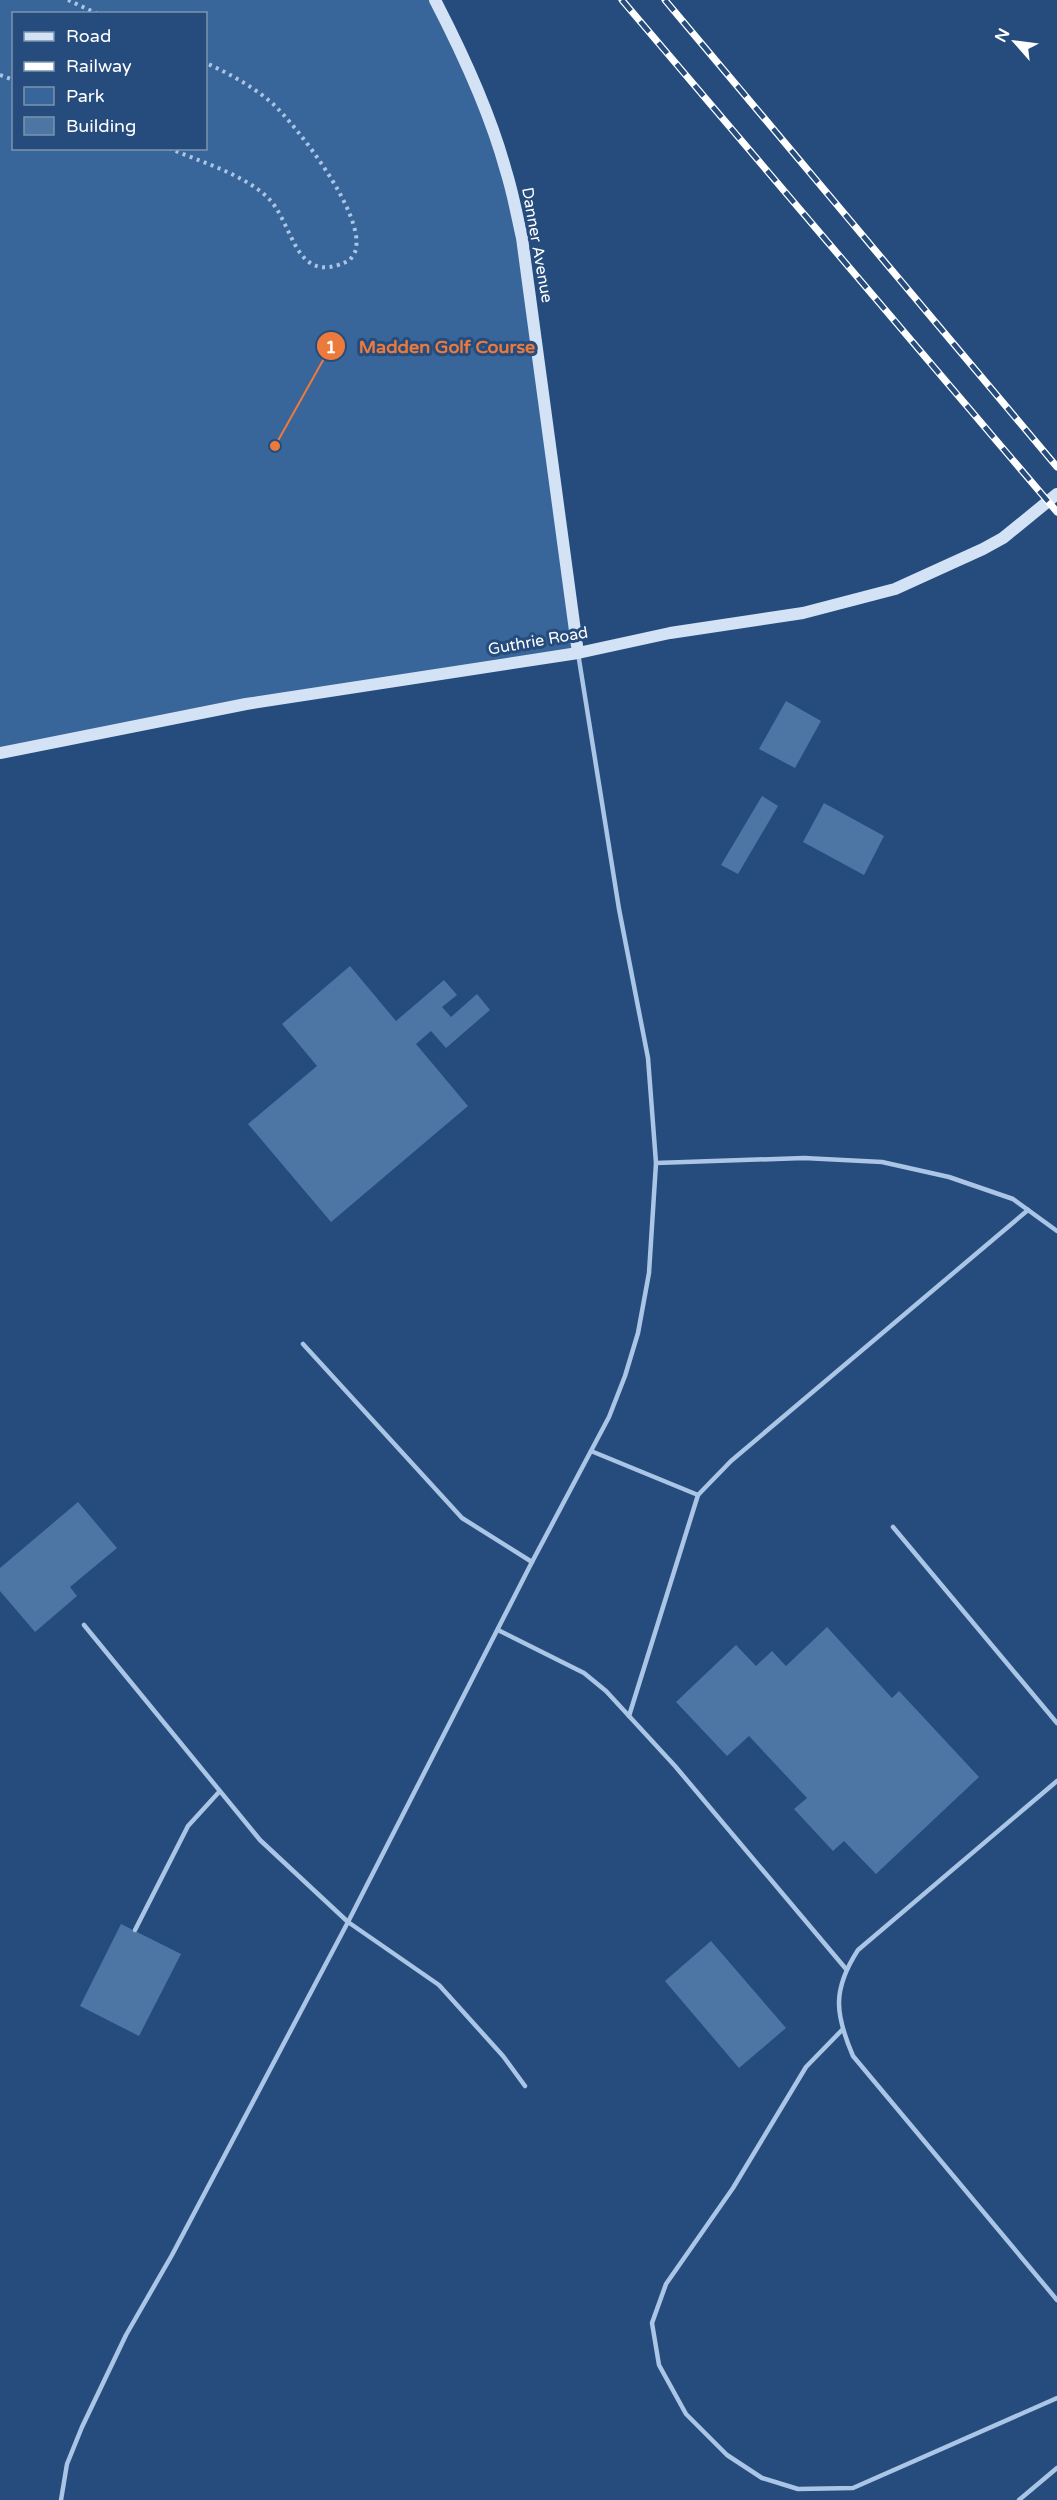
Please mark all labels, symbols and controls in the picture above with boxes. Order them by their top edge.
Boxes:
legend [12,12,207,150]
north arrow [985,12,1045,72]
text: Road [66,25,111,47]
text: N [991,25,1014,46]
text: Railway [66,55,132,77]
text: Park [66,85,105,107]
text: Building [66,115,136,137]
street label: Danner Avenue [517,186,557,304]
callout: Madden Golf Course [316,328,547,364]
text: 1 [325,336,337,358]
text: Madden Golf Course [359,336,535,358]
street label: Guthrie Road [486,622,590,660]

